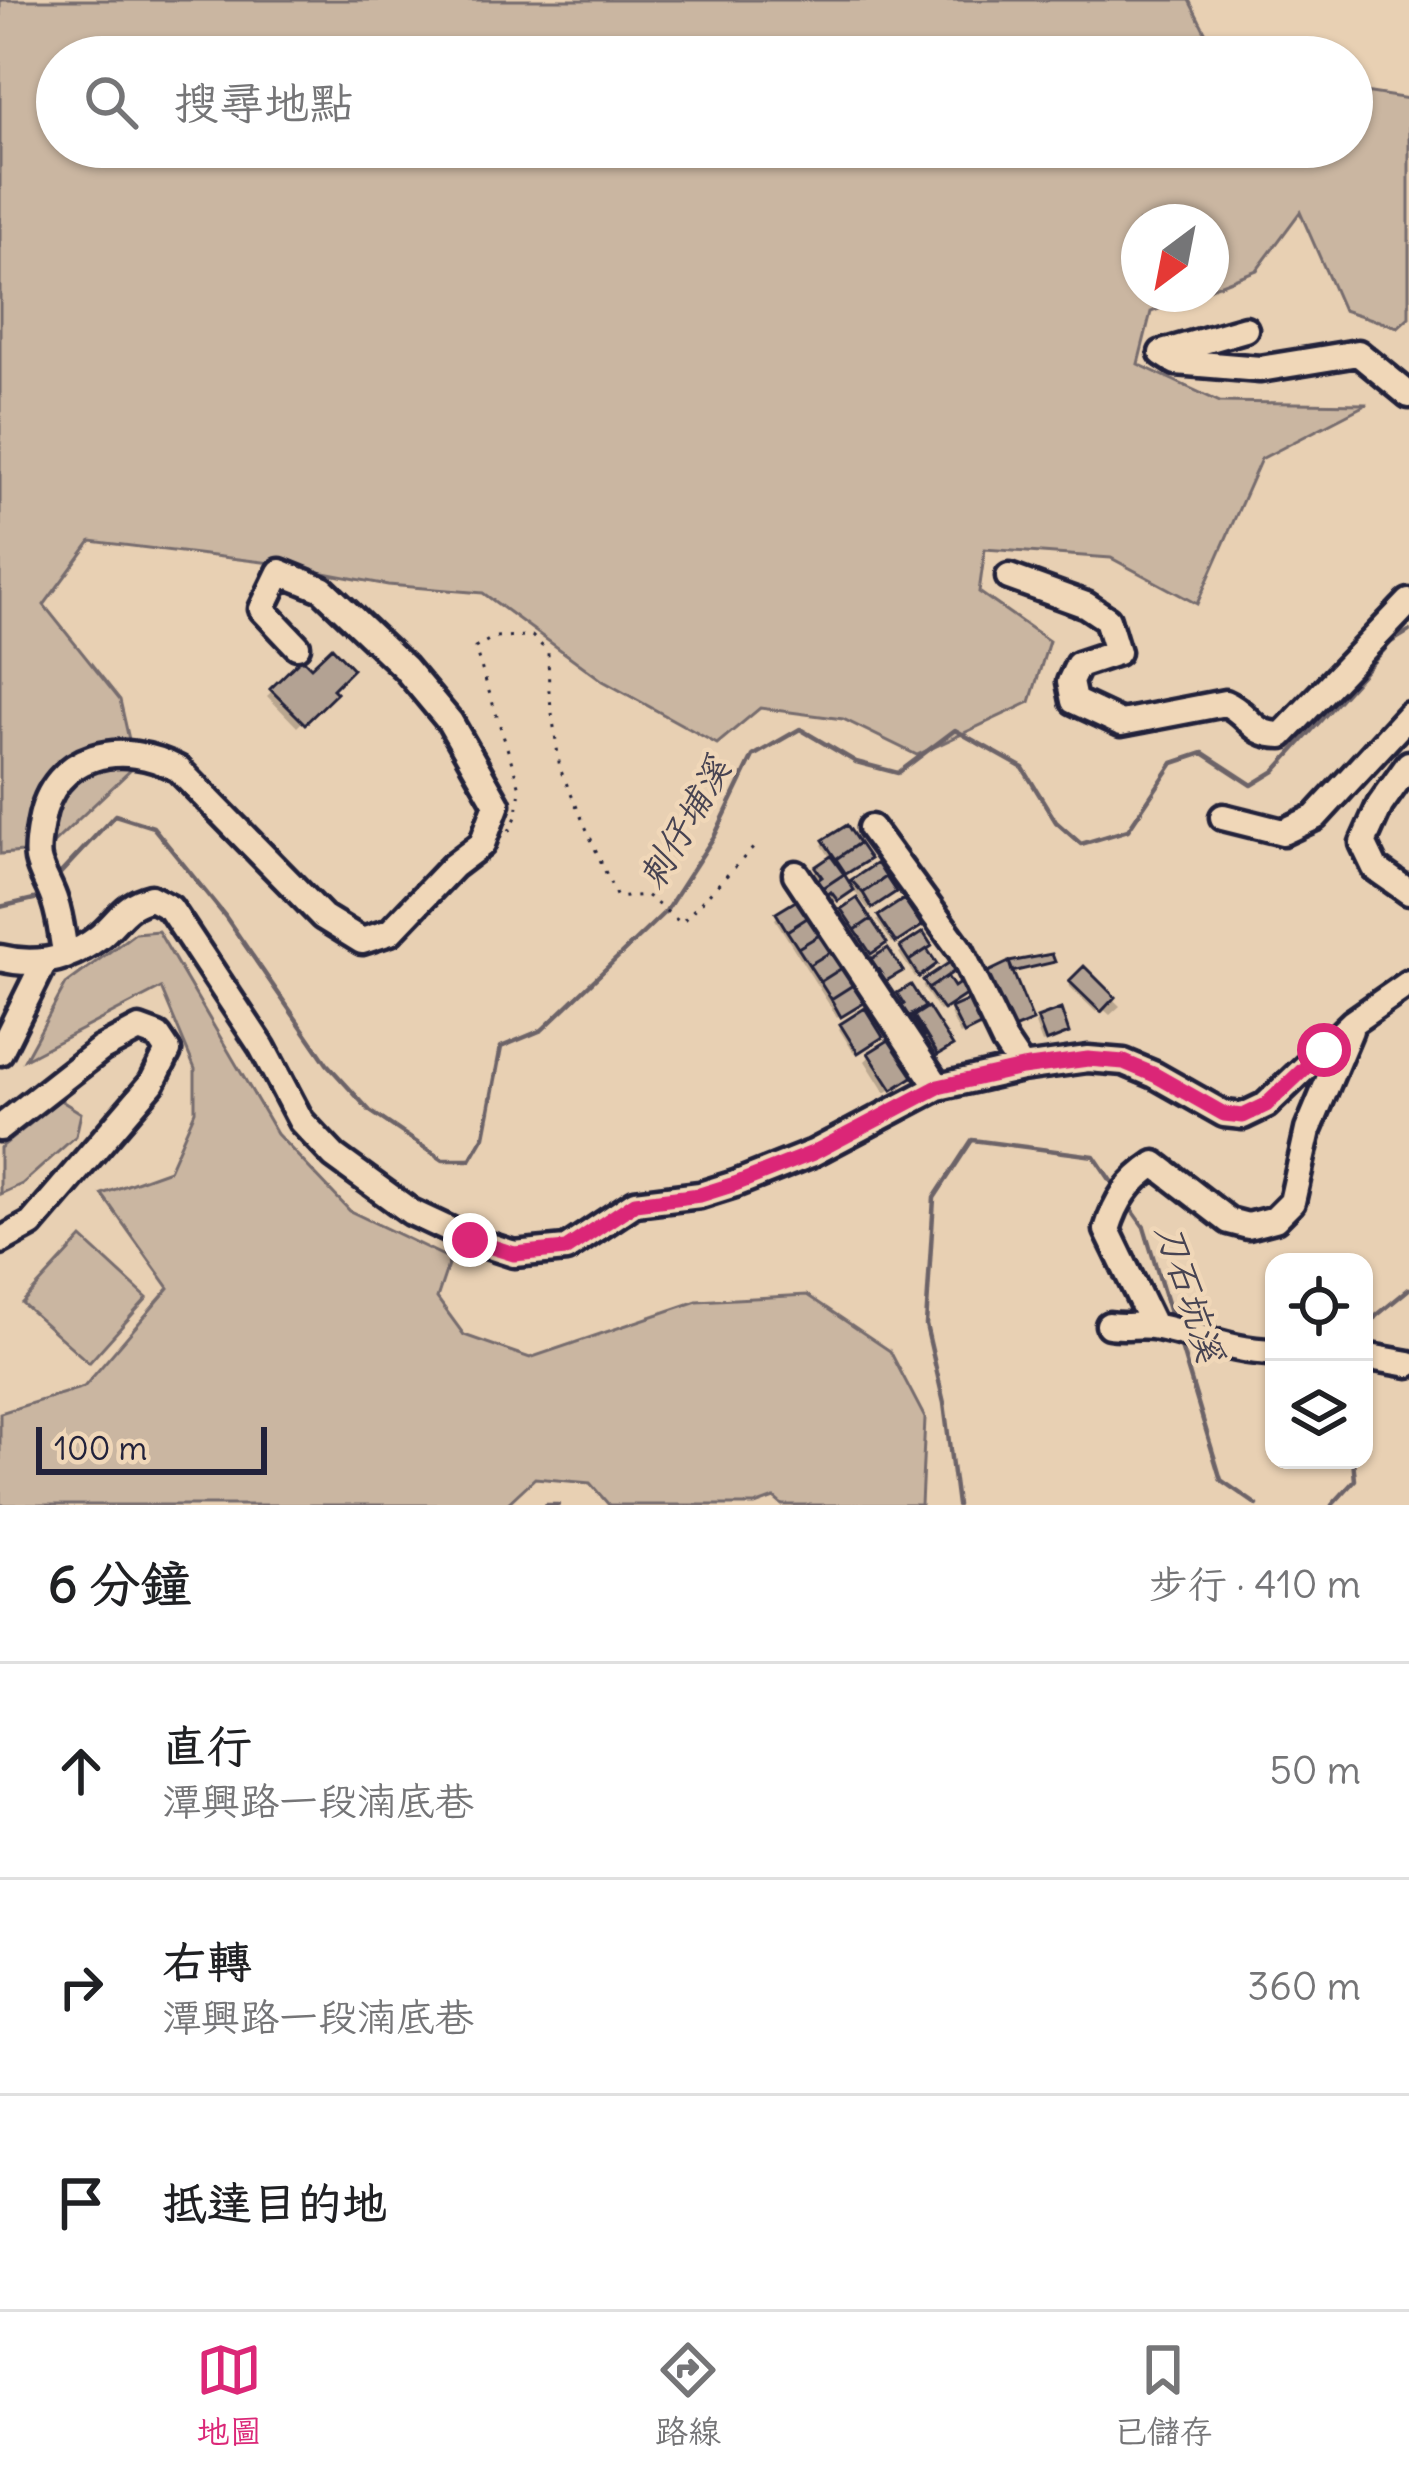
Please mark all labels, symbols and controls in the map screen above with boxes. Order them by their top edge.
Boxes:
search box [36,36,1373,168]
icon: search [78,69,144,135]
text: 搜尋地點 [174,75,354,131]
north arrow [1121,204,1229,312]
water label: 刺仔埔溪 [629,748,741,897]
route start [1297,1023,1351,1077]
route end [443,1213,497,1267]
water label: 刀石坑溪 [1146,1217,1234,1369]
map controls [1265,1253,1373,1469]
button: locate [1265,1253,1373,1361]
button: layers [1265,1361,1373,1469]
scale bar [36,1421,267,1474]
text: 100 m [54,1427,147,1469]
text: 6 分鐘 [48,1552,192,1616]
text: 步行 · 410 m [1149,1560,1361,1609]
text: 直行 [162,1718,252,1774]
icon: ahead [48,1738,114,1804]
text: 50 m [1269,1746,1361,1795]
text: 潭興路一段湳底巷 [162,1777,474,1826]
text: 右轉 [162,1934,252,1990]
icon: right [48,1954,114,2020]
text: 360 m [1247,1962,1361,2011]
text: 潭興路一段湳底巷 [162,1993,474,2042]
icon: arrive [48,2170,114,2236]
text: 抵達目的地 [162,2175,387,2231]
tab: 地圖 [196,2337,262,2452]
tab: 路線 [655,2337,721,2452]
tab: 已儲存 [1114,2337,1213,2452]

